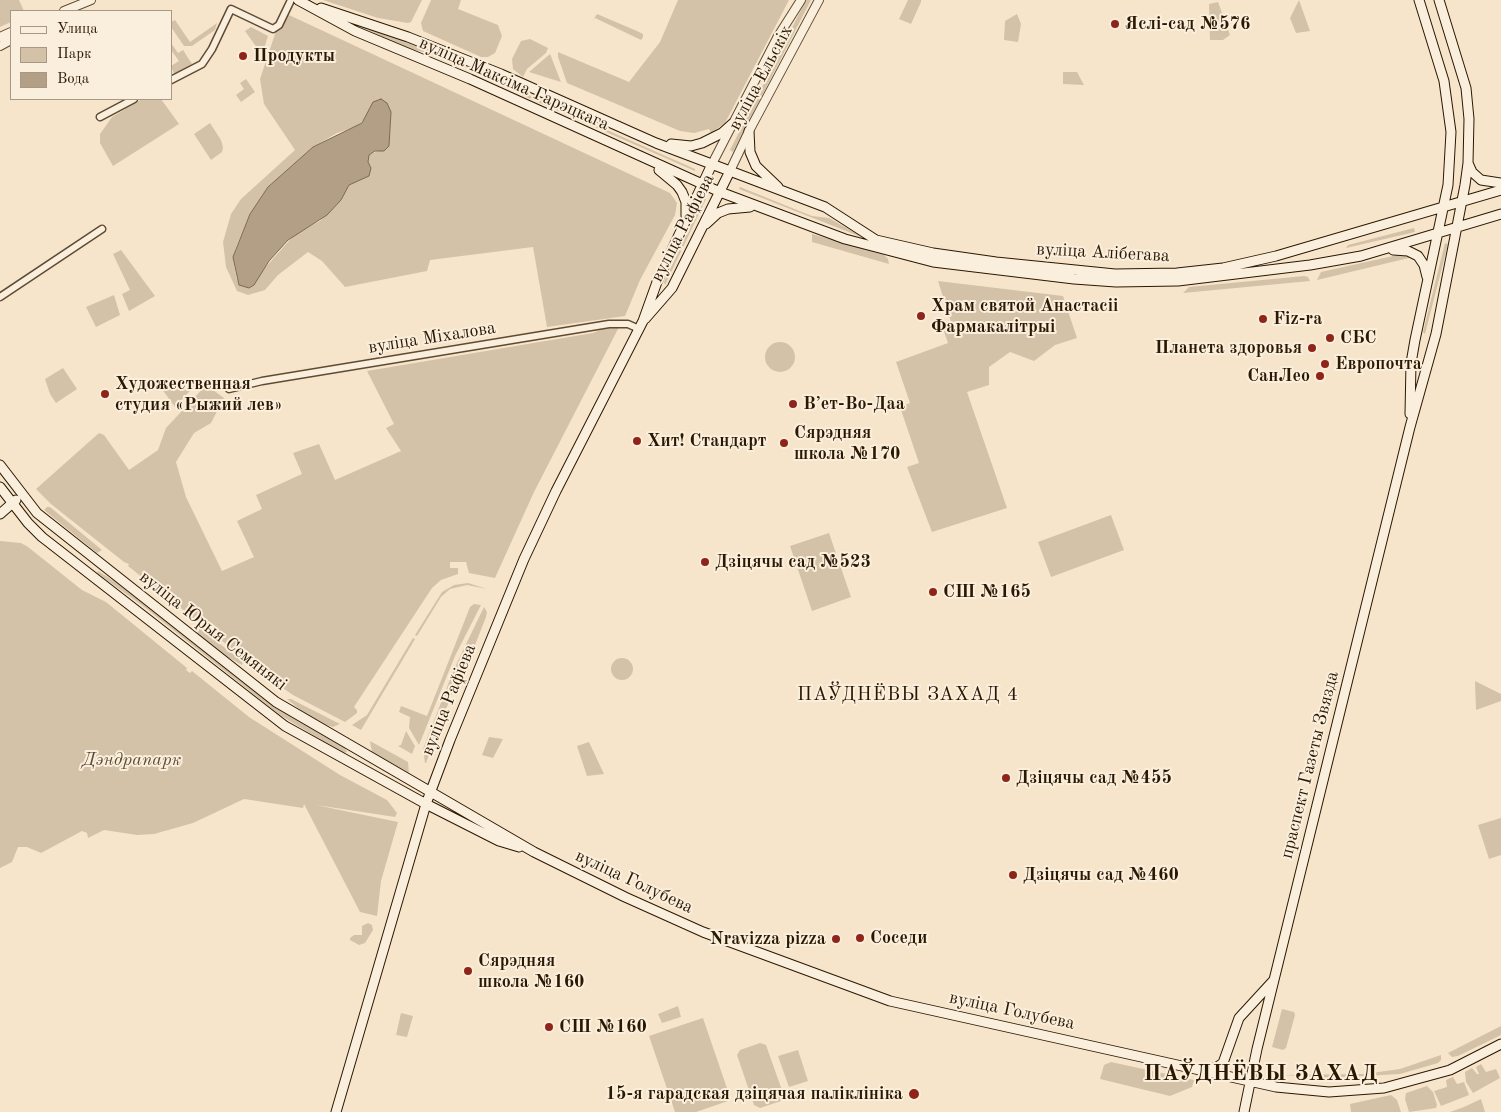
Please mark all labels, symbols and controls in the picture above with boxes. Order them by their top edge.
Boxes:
legend [10,10,172,100]
place label: Яслі-сад №576 [1125,13,1250,35]
marker: Яслі-сад №576 [1109,18,1121,30]
text: Улица [57,22,98,37]
street label: вуліца Ельскіх [724,22,798,134]
street label: вуліца Максіма Гарэцкага [416,32,612,136]
place label: Продукты [253,45,335,67]
text: Парк [57,47,92,62]
marker: Продукты [237,50,249,62]
text: Вода [57,72,89,87]
street label: вуліца Рафіева [646,170,720,286]
street label: вуліца Алібегава [1036,239,1170,267]
place label: Храм святой Анастасіі Фармакалітрыі [931,295,1118,338]
place label: Fiz-ra [1273,308,1322,330]
marker: Храм святой Анастасіі Фармакалітрыі [915,310,927,322]
marker: Fiz-ra [1257,313,1269,325]
street label: вуліца Міхалова [367,317,497,359]
place label: СБС [1340,327,1377,349]
marker: СБС [1324,332,1336,344]
place label: Планета здоровья [1155,337,1302,359]
marker: Планета здоровья [1306,342,1318,354]
place label: Европочта [1335,353,1422,375]
marker: Европочта [1319,358,1331,370]
place label: СанЛео [1247,365,1310,387]
marker: СанЛео [1314,370,1326,382]
place label: Художественная студия «Рыжий лев» [115,373,283,416]
marker: Художественная студия «Рыжий лев» [99,388,111,400]
place label: Вʼет-Во-Даа [803,393,905,415]
marker: Вʼет-Во-Даа [787,398,799,410]
place label: Сярэдняя школа №170 [794,422,901,464]
place label: Хит! Стандарт [647,430,766,452]
marker: Хит! Стандарт [631,435,643,447]
marker: Сярэдняя школа №170 [778,437,790,449]
place label: Дзіцячы сад №523 [715,551,871,573]
marker: Дзіцячы сад №523 [699,556,711,568]
street label: вуліца Юрыя Семянякі [135,567,291,695]
place label: СШ №165 [943,581,1031,603]
marker: СШ №165 [927,586,939,598]
street label: вуліца Рафіева [417,641,481,759]
street label: праспект Газеты Звязда [1276,669,1344,861]
district label: ПАЎДНЁВЫ ЗАХАД 4 [795,684,1021,706]
park label: Дэндрапарк [83,749,181,771]
place label: Дзіцячы сад №455 [1016,767,1172,789]
marker: Дзіцячы сад №455 [1000,772,1012,784]
street label: вуліца Голубева [572,845,696,919]
place label: Дзіцячы сад №460 [1023,864,1179,886]
marker: Дзіцячы сад №460 [1007,869,1019,881]
place label: Соседи [870,927,927,949]
place label: Nravizza pizza [710,928,826,950]
marker: Соседи [854,932,866,944]
marker: Nravizza pizza [830,933,842,945]
place label: Сярэдняя школа №160 [478,950,585,992]
marker: Сярэдняя школа №160 [462,965,474,977]
street label: вуліца Голубева [947,987,1077,1035]
place label: СШ №160 [559,1016,647,1038]
marker: СШ №160 [543,1021,555,1033]
district label: ПАЎДНЁВЫ ЗАХАД [1142,1061,1380,1087]
place label: 15-я гарадская дзіцячая паліклініка [606,1083,903,1105]
marker: 15-я гарадская дзіцячая паліклініка [907,1087,921,1101]

